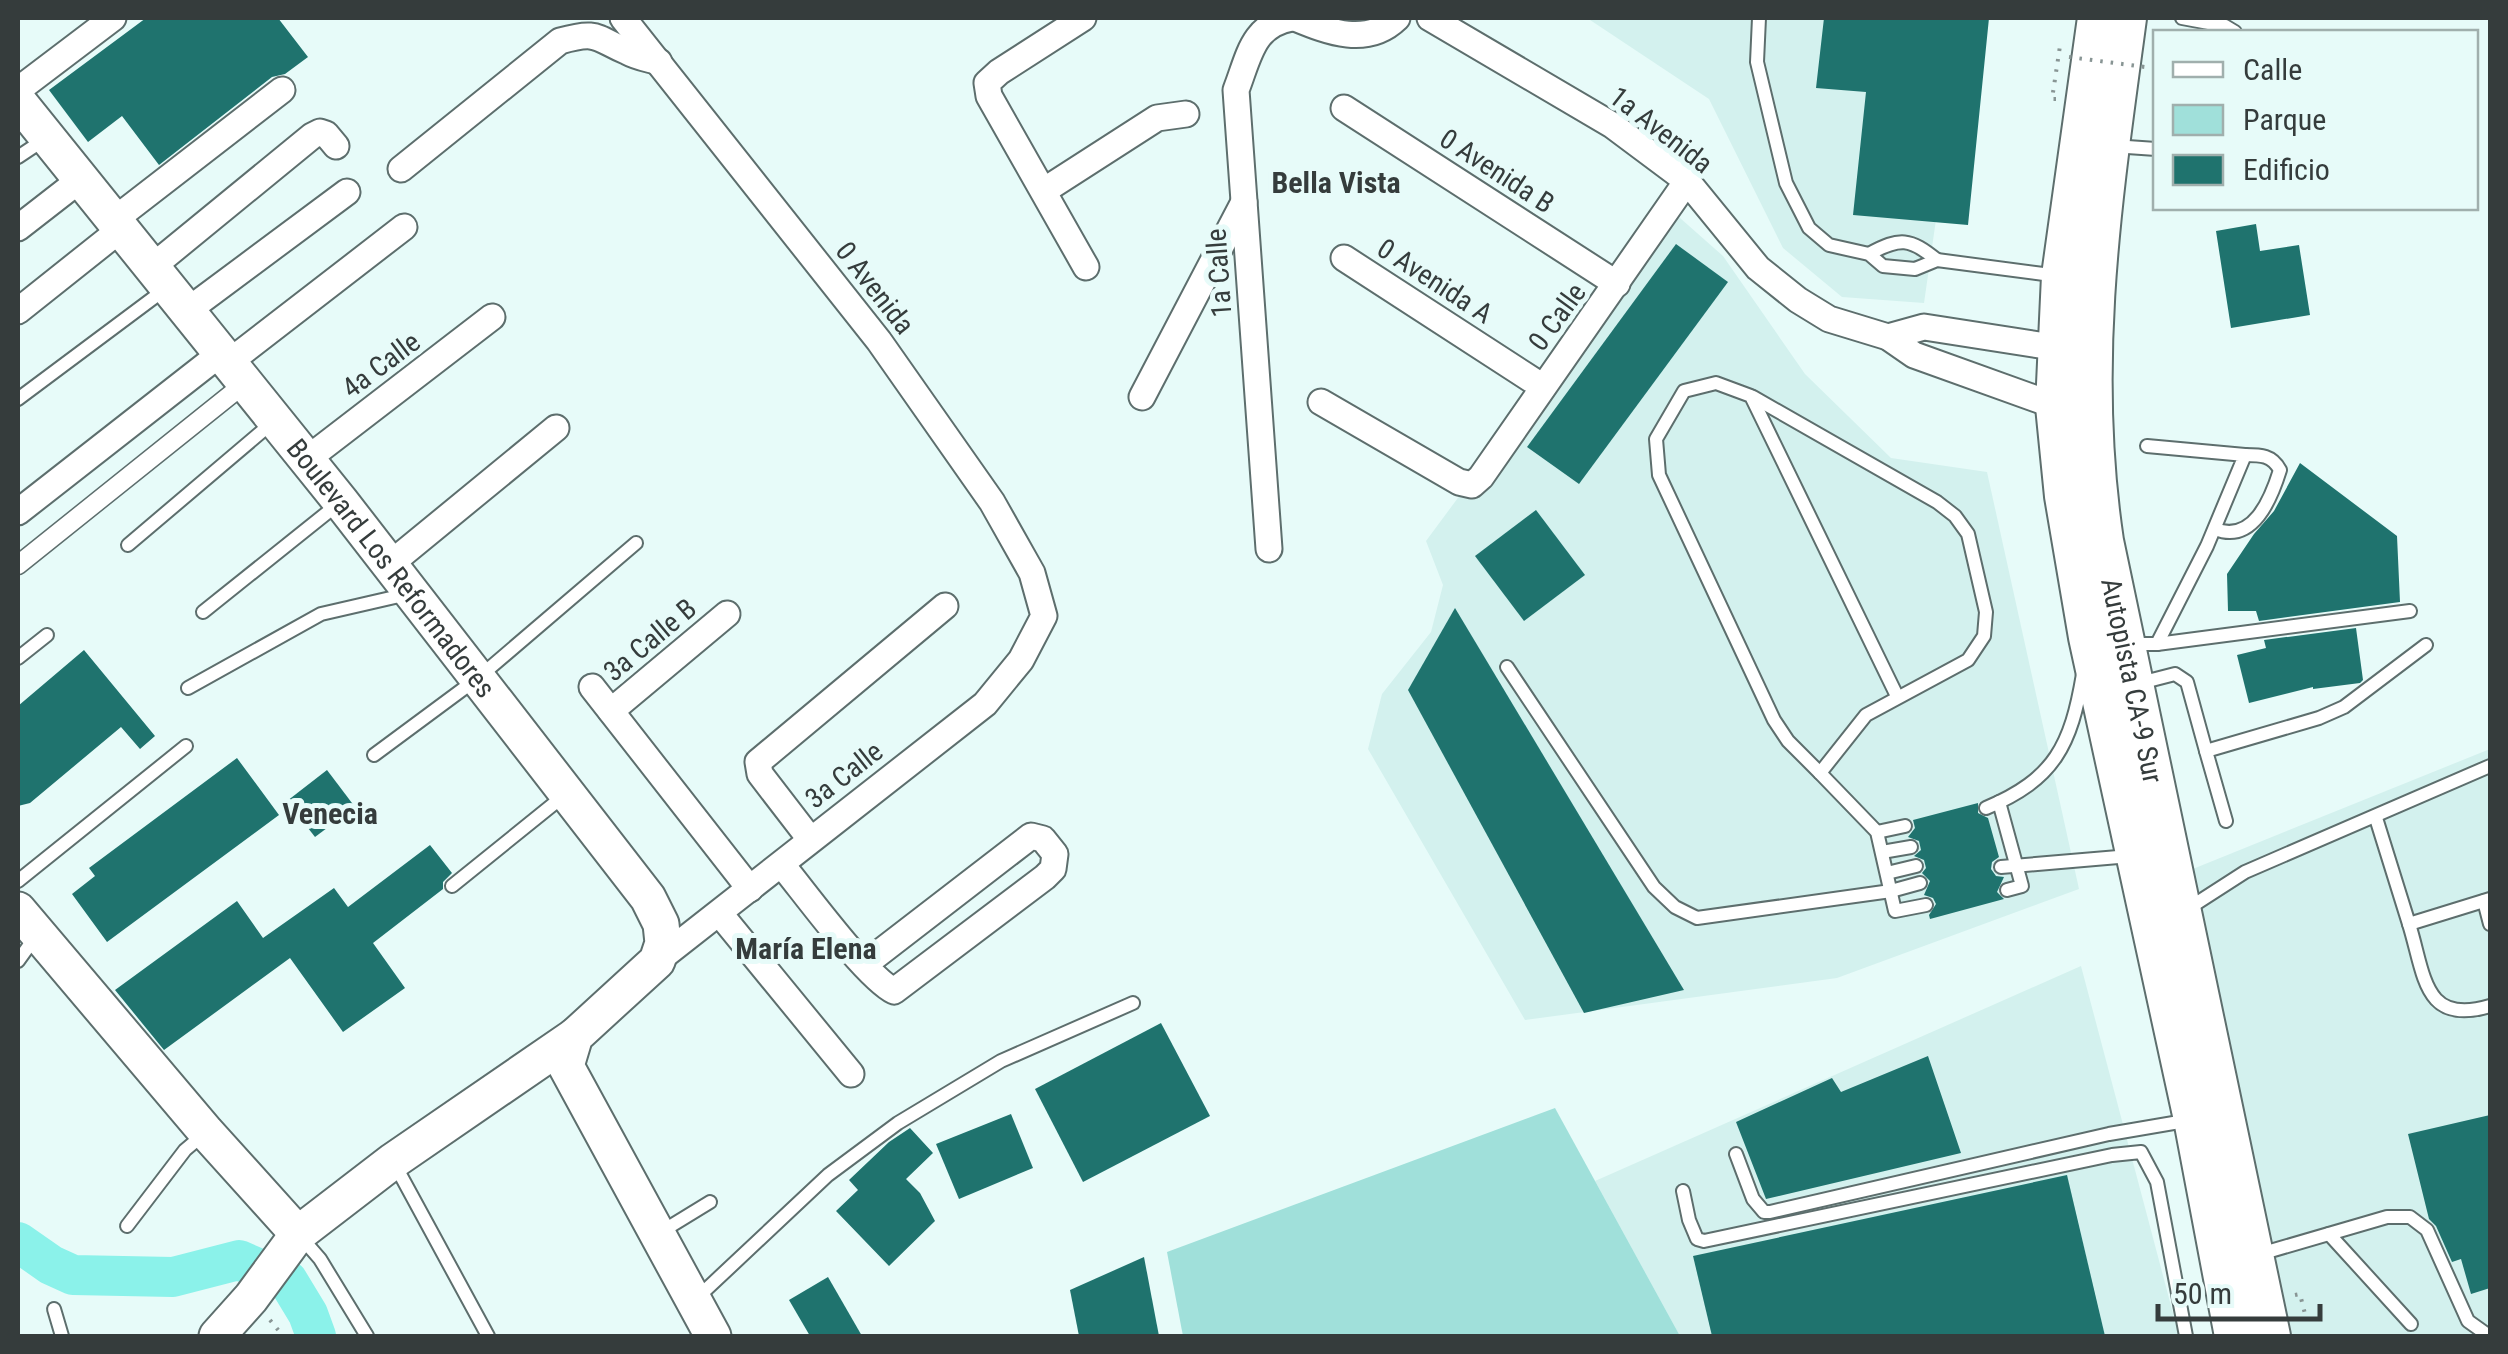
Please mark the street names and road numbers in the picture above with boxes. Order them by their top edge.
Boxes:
street label: 1a Avenida [1603,80,1719,180]
street label: 0 Avenida B [1434,122,1560,220]
street label: 1a Calle [1199,227,1239,319]
street label: 0 Avenida A [1371,232,1499,330]
street label: 0 Avenida [829,235,921,341]
street label: 0 Calle [1521,277,1593,357]
street label: 4a Calle [336,325,426,405]
street label: Boulevard Los Reformadores [280,432,503,704]
street label: Autopista CA-9 Sur [2095,575,2170,786]
street label: 3a Calle B [597,592,703,688]
street label: 3a Calle [799,735,889,815]

